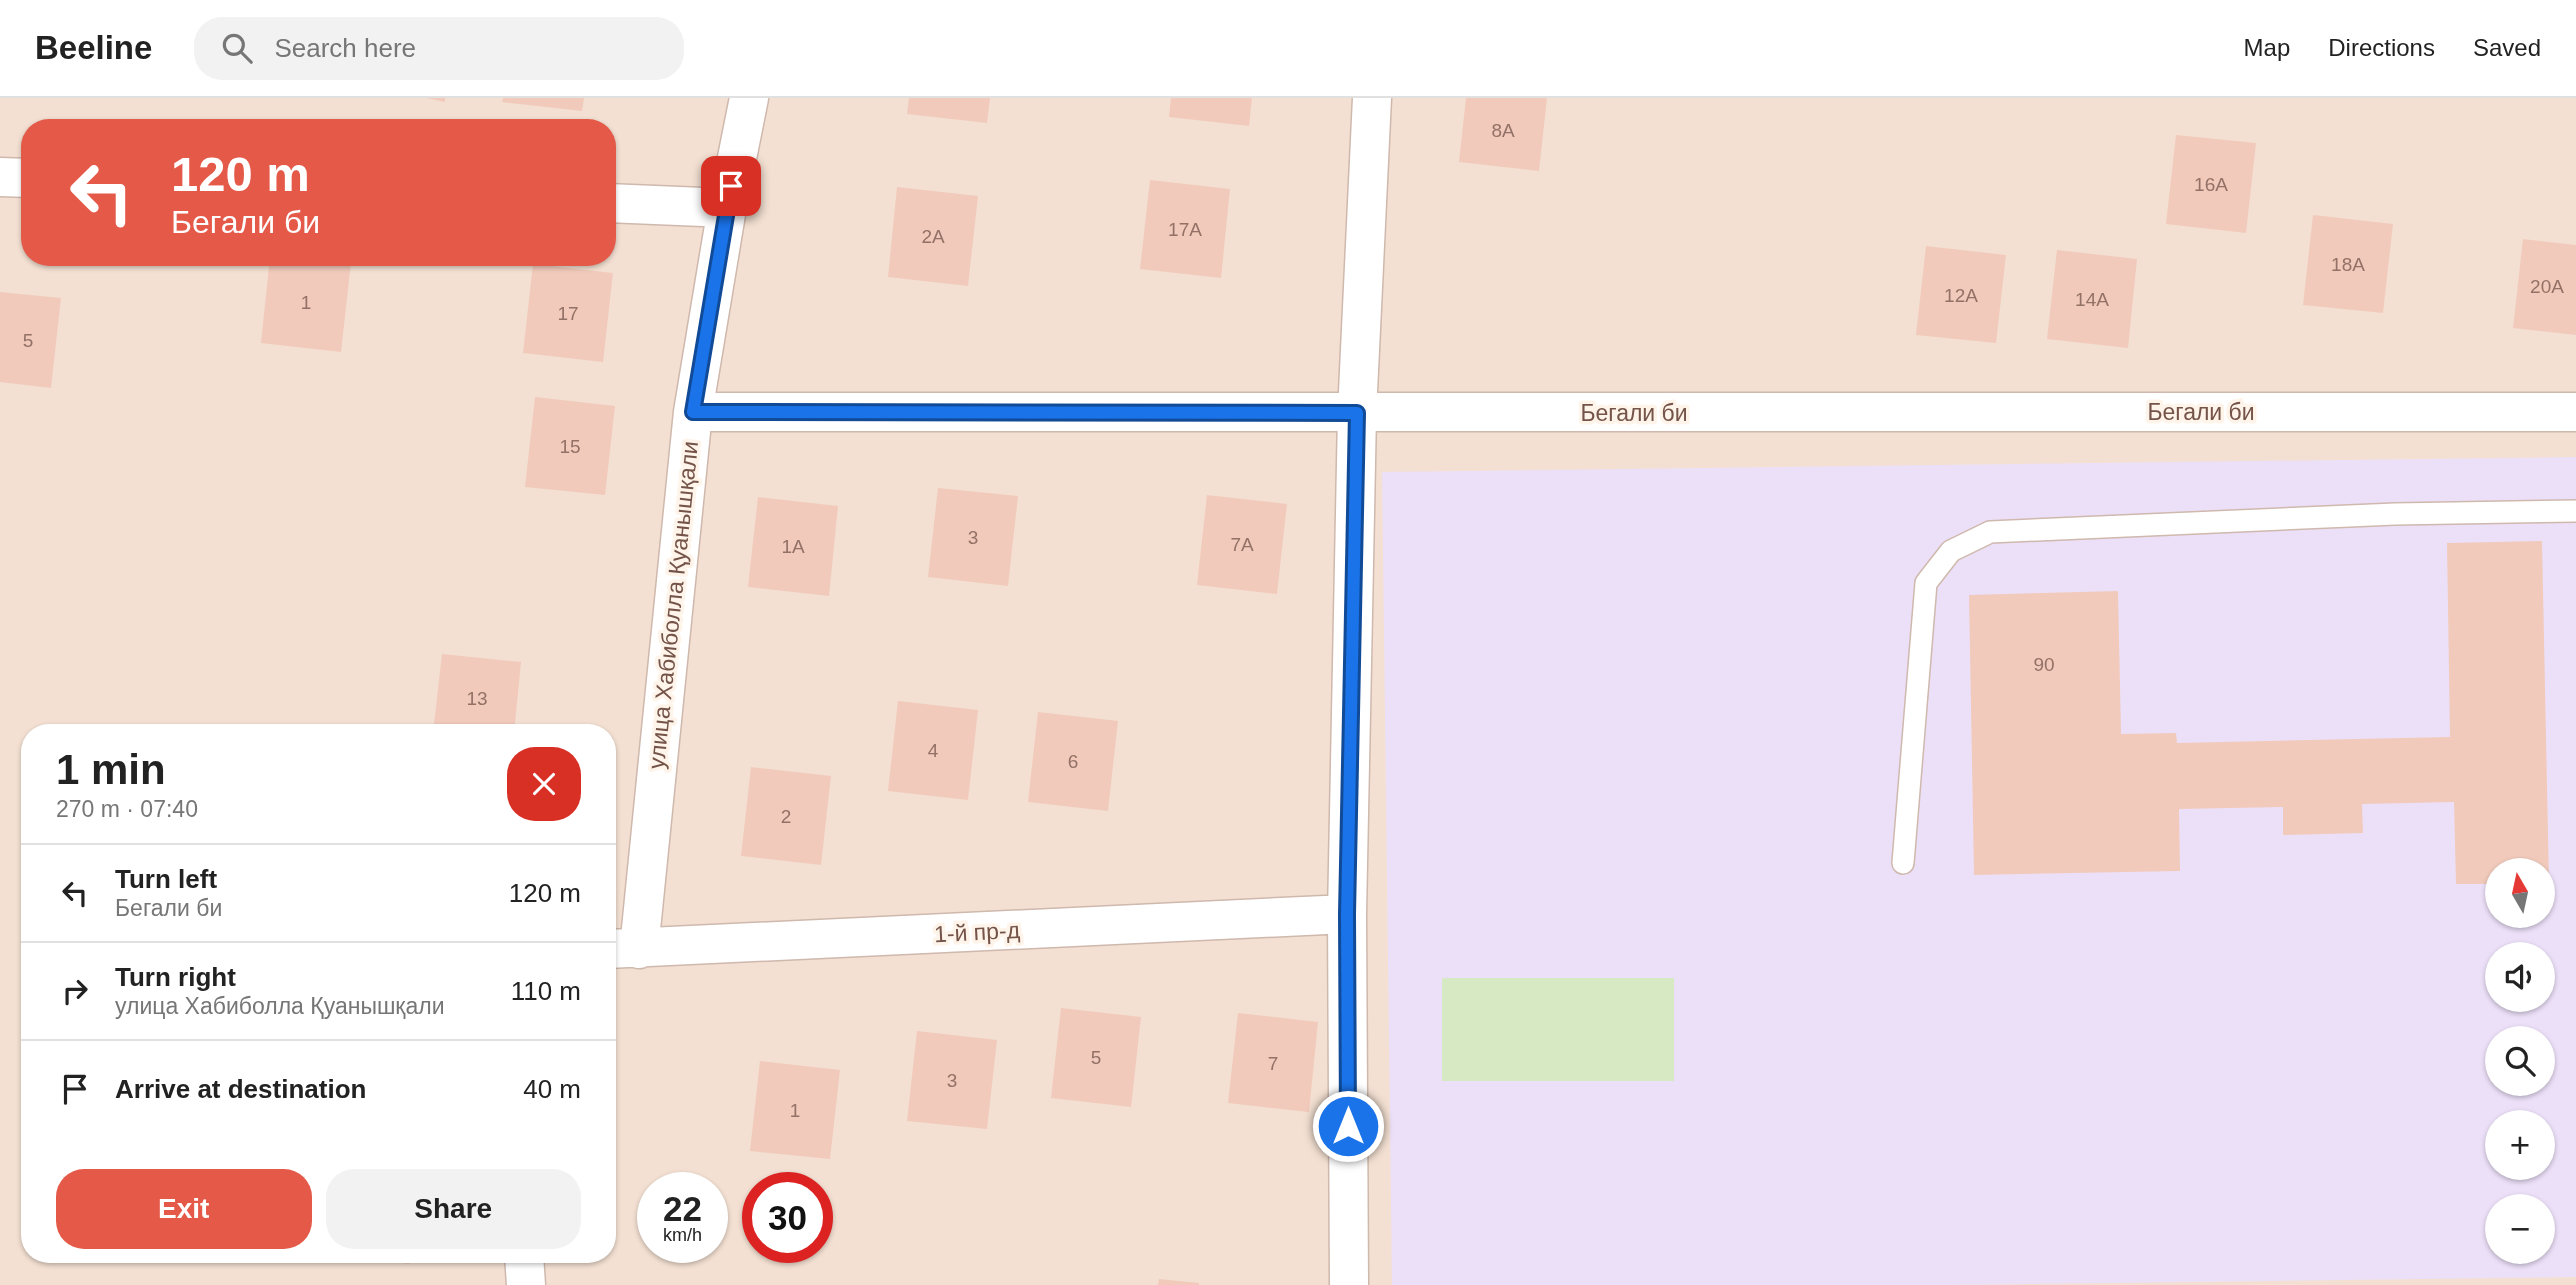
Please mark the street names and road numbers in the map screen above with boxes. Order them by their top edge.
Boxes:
street label: Бегали би [2147,399,2255,425]
street label: Бегали би [1580,400,1688,426]
street label: улица Хабиболла Қуанышқали [643,440,703,770]
street label: 1-й пр-д [933,917,1021,947]

